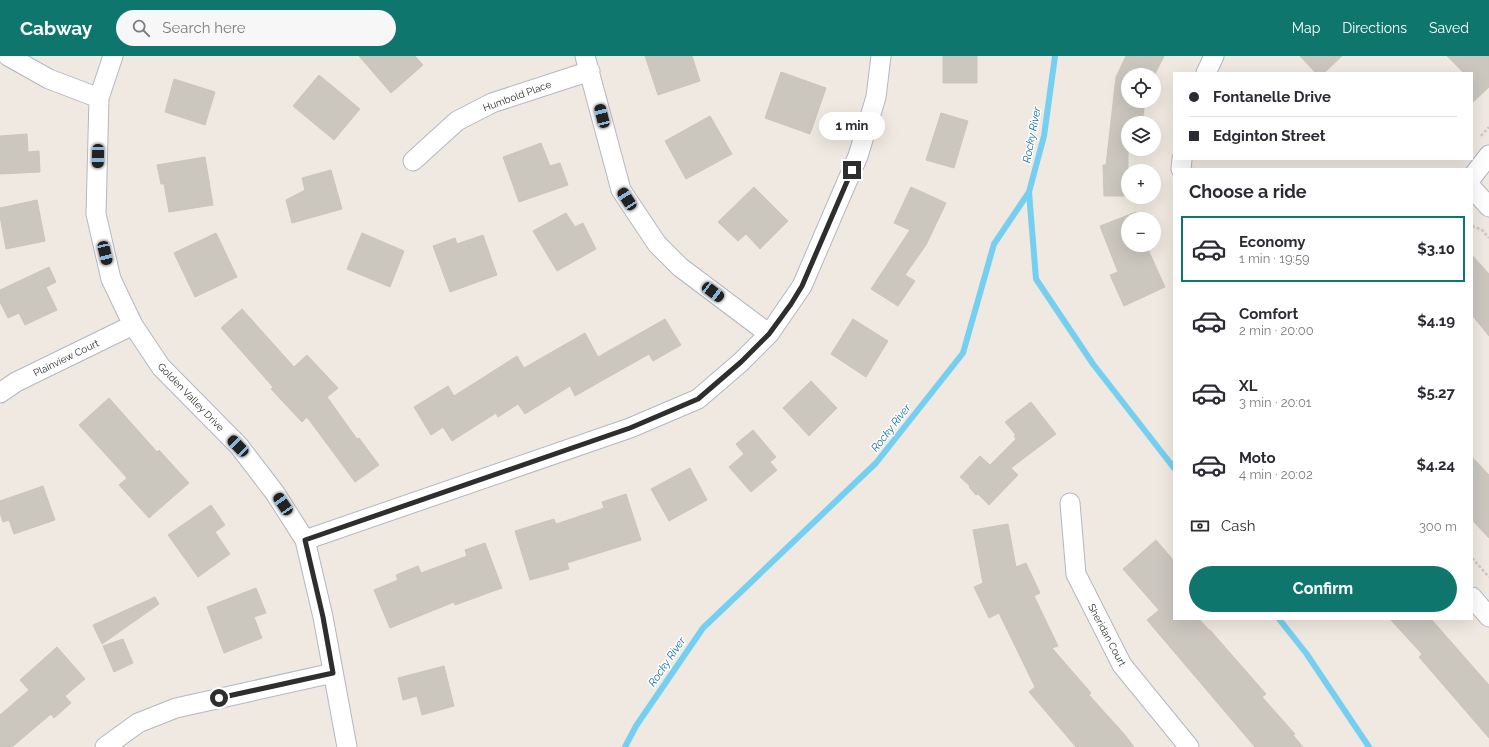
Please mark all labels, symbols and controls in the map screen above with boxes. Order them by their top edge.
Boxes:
search box [116,10,396,46]
text: Cabway [20,17,92,39]
icon: search [130,17,152,39]
text: Search here [162,19,246,37]
text: Map [1292,20,1320,36]
text: Directions [1342,20,1407,36]
text: Saved [1429,20,1469,36]
map controls [1121,68,1161,252]
button: locate [1121,68,1161,108]
street label: Humbold Place [481,79,553,113]
text: Fontanelle Drive [1213,88,1331,106]
car [593,103,611,129]
water label: Rocky River [1020,105,1044,164]
callout: 1 min [819,112,885,140]
button: layers [1121,116,1161,156]
text: 1 min [836,118,868,133]
text: Edginton Street [1213,127,1325,145]
car [92,144,104,168]
route end [843,161,861,179]
button: + [1121,164,1161,204]
text: Choose a ride [1189,181,1307,202]
car [615,186,639,212]
button: − [1121,212,1161,252]
icon: car [1191,231,1227,267]
text: Economy [1239,233,1306,251]
car [96,240,114,266]
text: $3.10 [1417,240,1455,258]
text: 1 min · 19:59 [1239,251,1310,266]
car [700,280,726,304]
icon: car [1191,303,1227,339]
text: Comfort [1239,305,1298,323]
text: $4.19 [1417,312,1455,330]
text: 2 min · 20:00 [1239,323,1314,338]
street label: Plainview Court [31,337,101,379]
street label: Golden Valley Drive [156,361,226,433]
icon: car [1191,375,1227,411]
text: XL [1239,377,1257,395]
text: $5.27 [1417,384,1455,402]
text: 3 min · 20:01 [1239,395,1311,410]
water label: Rocky River [868,401,914,454]
car [225,433,251,459]
icon: car [1191,447,1227,483]
text: Moto [1239,449,1276,467]
text: $4.24 [1417,456,1455,474]
text: 4 min · 20:02 [1239,467,1313,482]
car [271,491,295,517]
icon: cash [1189,515,1211,537]
text: Cash [1221,517,1255,535]
text: 300 m [1419,519,1457,534]
button: Confirm [1189,566,1457,612]
street label: Sheridan Court [1086,602,1128,669]
water label: Rocky River [646,634,689,689]
route start [210,689,228,707]

